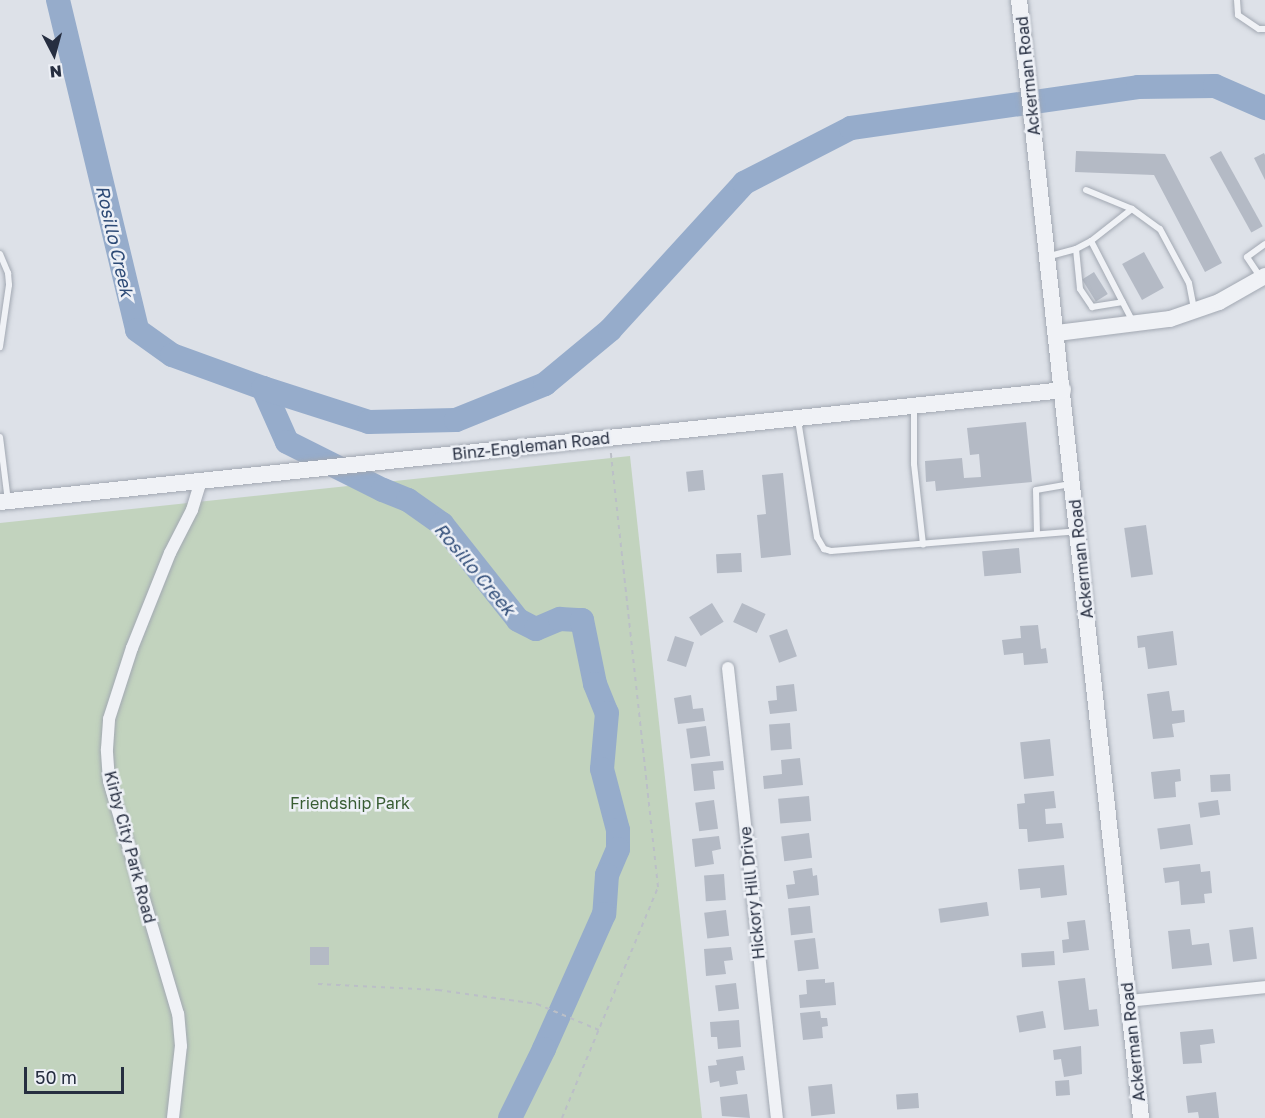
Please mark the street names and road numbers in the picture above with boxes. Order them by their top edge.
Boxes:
street label: Ackerman Road [1012,15,1044,137]
street label: Binz-Engleman Road [451,428,611,464]
street label: Ackerman Road [1065,498,1097,620]
street label: Kirby City Park Road [100,769,160,925]
street label: Hickory Hill Drive [735,826,769,960]
street label: Ackerman Road [1117,981,1149,1103]

